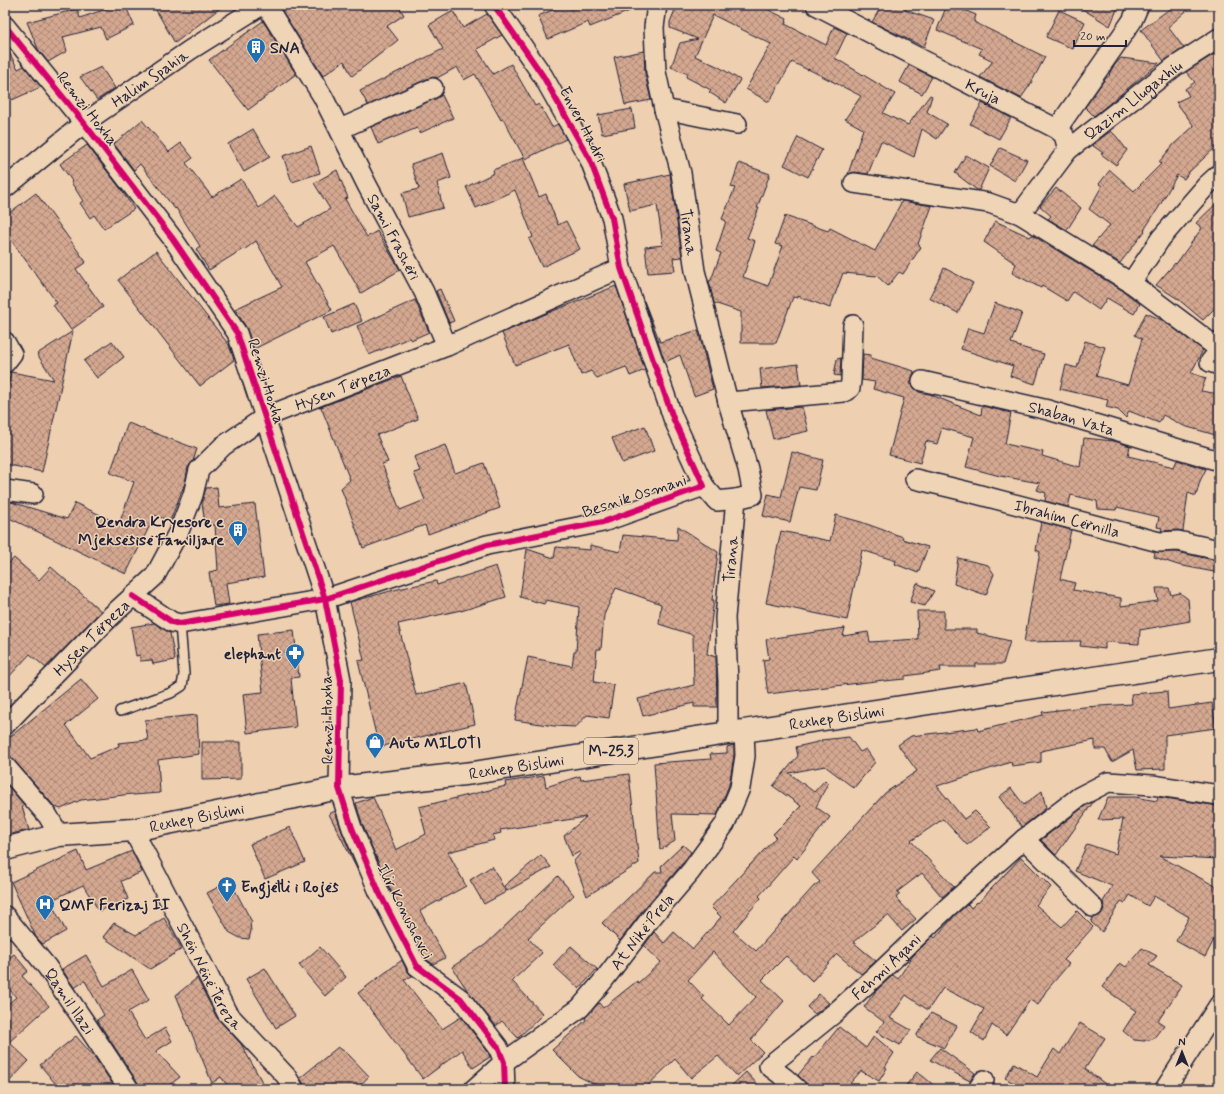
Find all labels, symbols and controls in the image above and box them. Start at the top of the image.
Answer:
scale bar [1074,22,1126,48]
text: 20 m [1080,29,1106,45]
building icon: SNA [245,36,267,64]
place label: SNA [270,38,300,59]
street label: Halim Spahia [108,45,193,113]
street label: Qazim Llugaxhiu [1080,56,1187,146]
street label: Remzi Hoxha [51,67,122,150]
street label: Kruja [961,75,1004,110]
street label: Enver Hadri [554,83,612,167]
street label: Sami Frashëri [362,190,425,284]
street label: Tirana [674,208,702,257]
street label: Remzi Hoxha [242,336,289,427]
street label: Hysen Tërpeza [292,360,394,416]
street label: Shaban Vata [1026,397,1117,441]
street label: Besnik Osmani [580,470,689,523]
street label: Ibrahim Cërnilla [1012,495,1122,543]
place label: Qendra Kryesore e Mjeksësisë Familjare [78,512,224,551]
building icon: Qendra Kryesore e Mjeksësisë Familjare [227,519,249,547]
street label: Tirana [719,535,744,583]
street label: Hysen Tërpeza [49,595,135,681]
pharmacy icon: elephant [284,642,306,670]
place label: elephant [224,644,281,665]
street label: Remzi Hoxha [316,675,339,765]
street label: Rexhep Bislimi [788,701,886,736]
shop icon: Auto MILOTI [364,731,386,759]
place label: Auto MILOTI [389,733,481,754]
road number: M-25.3 [584,738,638,764]
street label: Rexhep Bislimi [468,750,566,785]
street label: Rexhep Bislimi [148,798,247,838]
street label: Ilir Konushevci [372,860,438,963]
church icon: Engjëlli i Rojës [216,875,238,903]
place label: Engjëlli i Rojës [241,877,339,900]
street label: At Nikë Prela [606,889,680,975]
hospital icon: QMF Ferizaj II [34,893,56,921]
place label: QMF Ferizaj II [59,895,171,916]
street label: Shën Nënë Tereza [171,919,247,1035]
street label: Fehmi Agani [847,929,926,1005]
street label: Qamil Ilazi [39,964,99,1039]
north arrow [1162,1032,1202,1072]
text: N [1178,1036,1186,1050]

